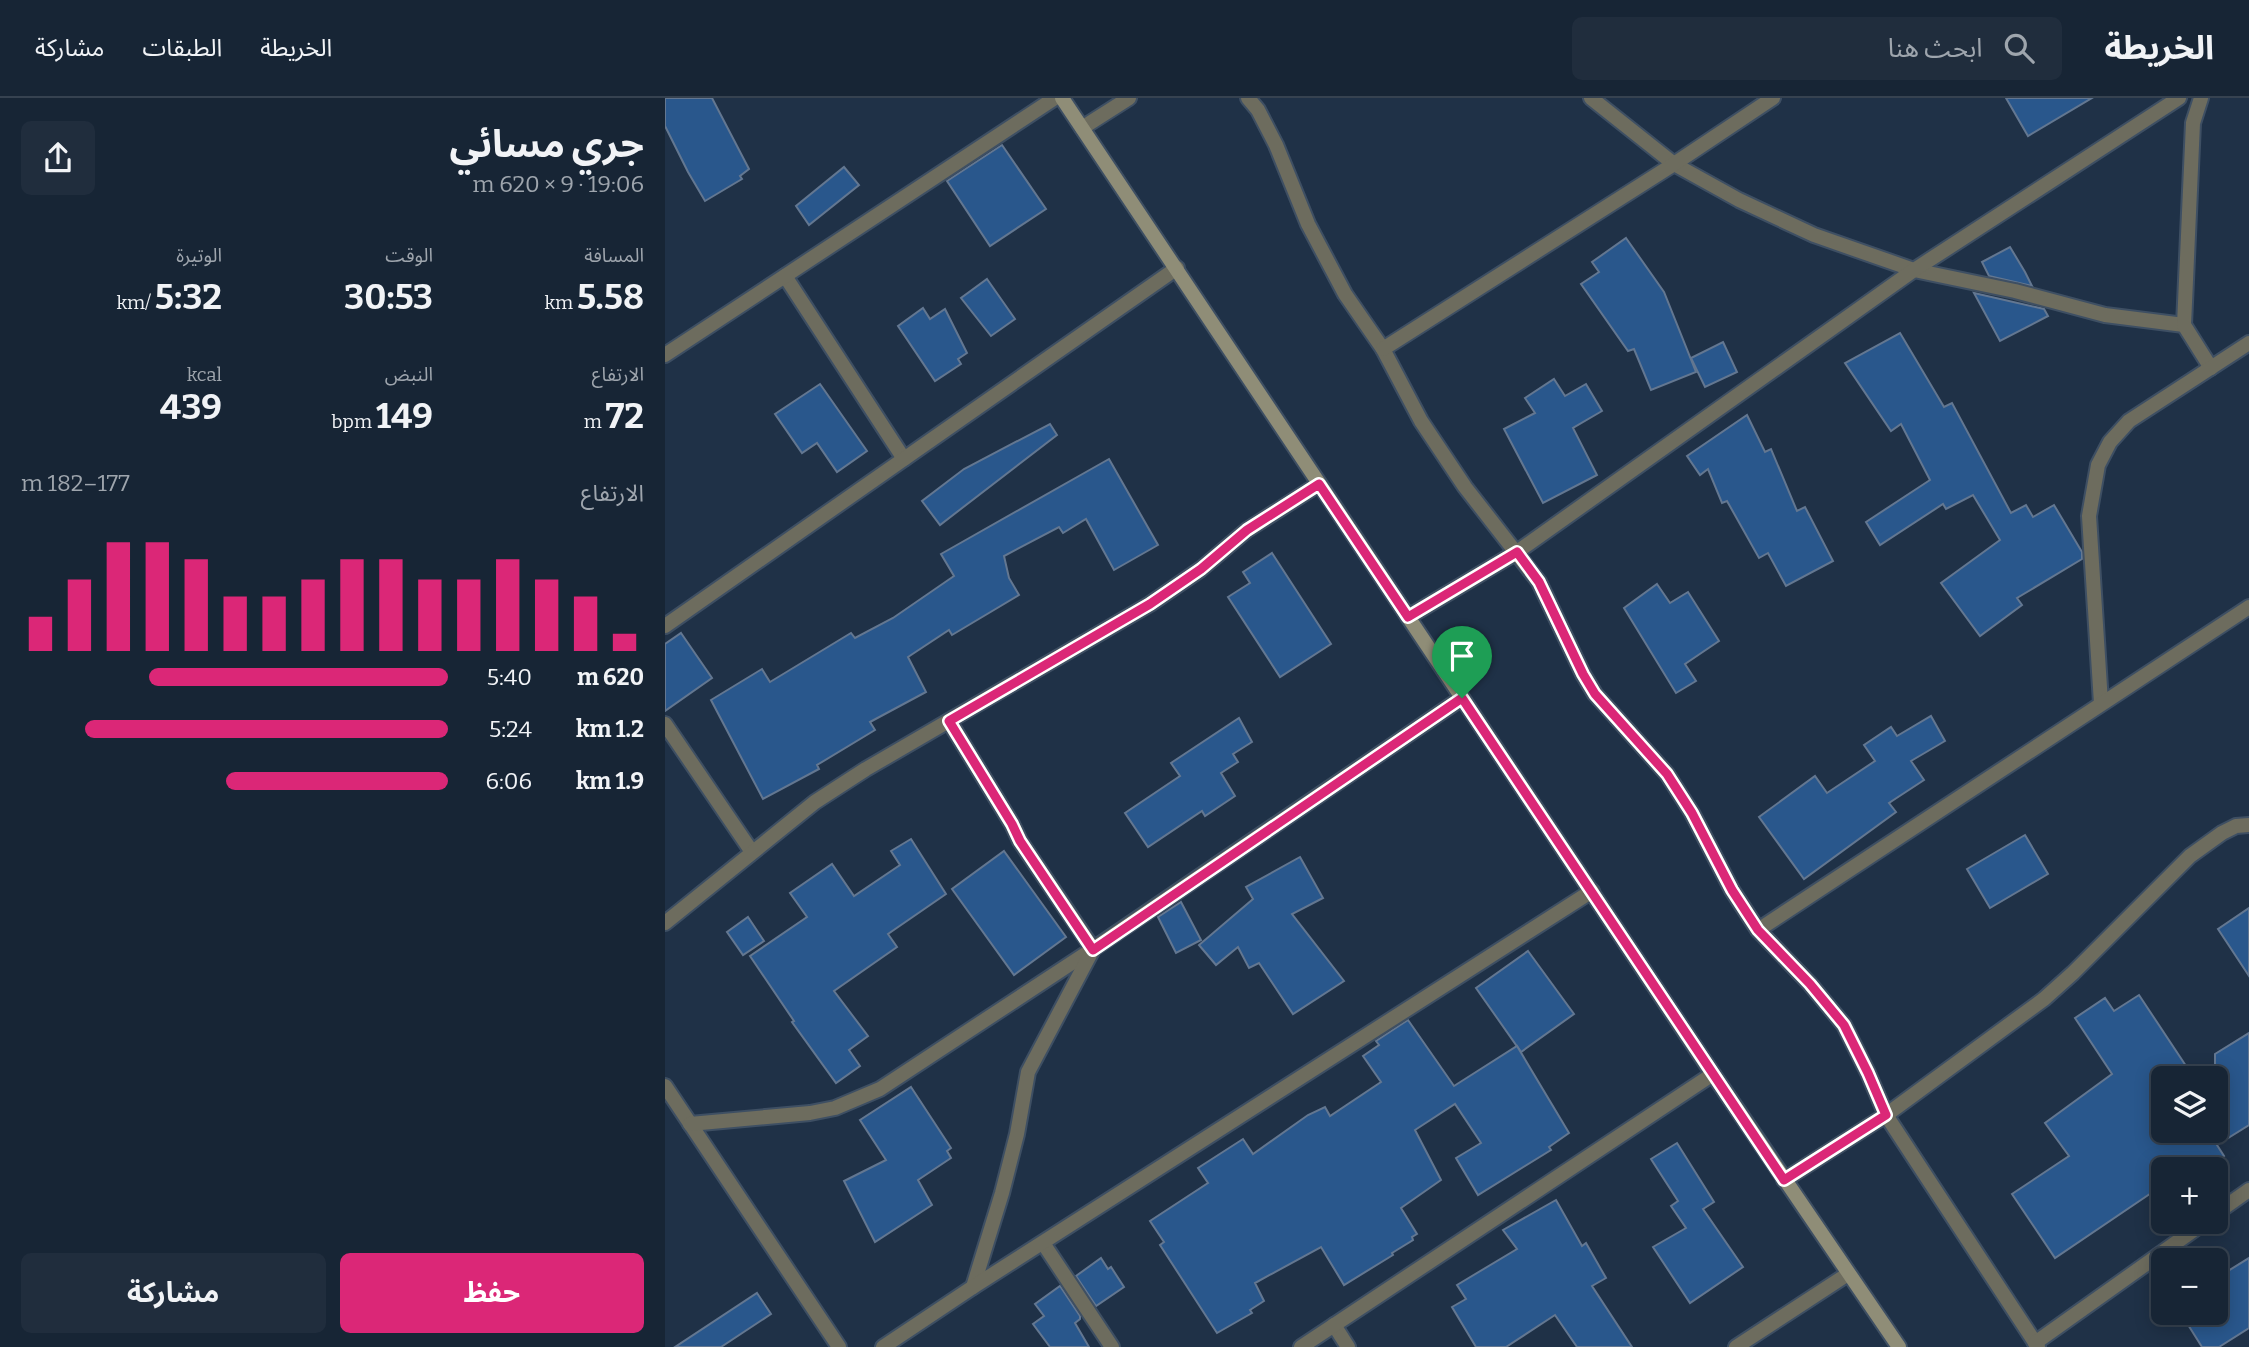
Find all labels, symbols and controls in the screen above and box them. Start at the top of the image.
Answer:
search box [1572,17,2062,80]
text: الخريطة [2104,28,2214,68]
icon: search [2000,29,2038,67]
text: ابحث هنا [1888,33,1982,64]
text: مشاركة [35,34,104,62]
text: الطبقات [142,34,222,62]
text: الخريطة [260,34,332,62]
button: share [21,121,95,195]
text: جري مسائي [450,121,644,167]
text: 19:06 · 9 × 620 m [473,170,644,198]
text: الوتيرة [176,244,222,267]
text: الوقت [385,244,433,267]
text: المسافة [584,244,644,267]
text: 5:32 [155,276,222,318]
text: 30:53 [344,276,433,318]
text: 5.58 [577,276,644,318]
text: /km [116,291,155,314]
text: km [545,291,577,314]
text: kcal [187,363,222,386]
text: النبض [385,363,433,386]
text: الارتفاع [592,363,644,386]
text: 439 [160,386,222,428]
text: 149 [376,395,433,437]
text: 72 [606,395,644,437]
text: bpm [332,410,376,433]
text: m [584,410,606,433]
text: 177–182 m [21,469,130,497]
text: الارتفاع [581,479,644,507]
pin [1432,626,1492,698]
icon: arrive [1443,637,1481,675]
text: 5:40 [487,663,532,691]
text: 620 m [577,663,644,691]
text: 5:24 [489,715,532,743]
text: 1.2 km [576,715,644,743]
text: 6:06 [485,767,532,795]
text: 1.9 km [576,767,644,795]
map controls [2151,1066,2228,1325]
button: layers [2151,1066,2228,1143]
button: + [2151,1157,2228,1234]
button: − [2151,1248,2228,1325]
button: مشاركة [21,1253,326,1333]
button: حفظ [340,1253,644,1333]

